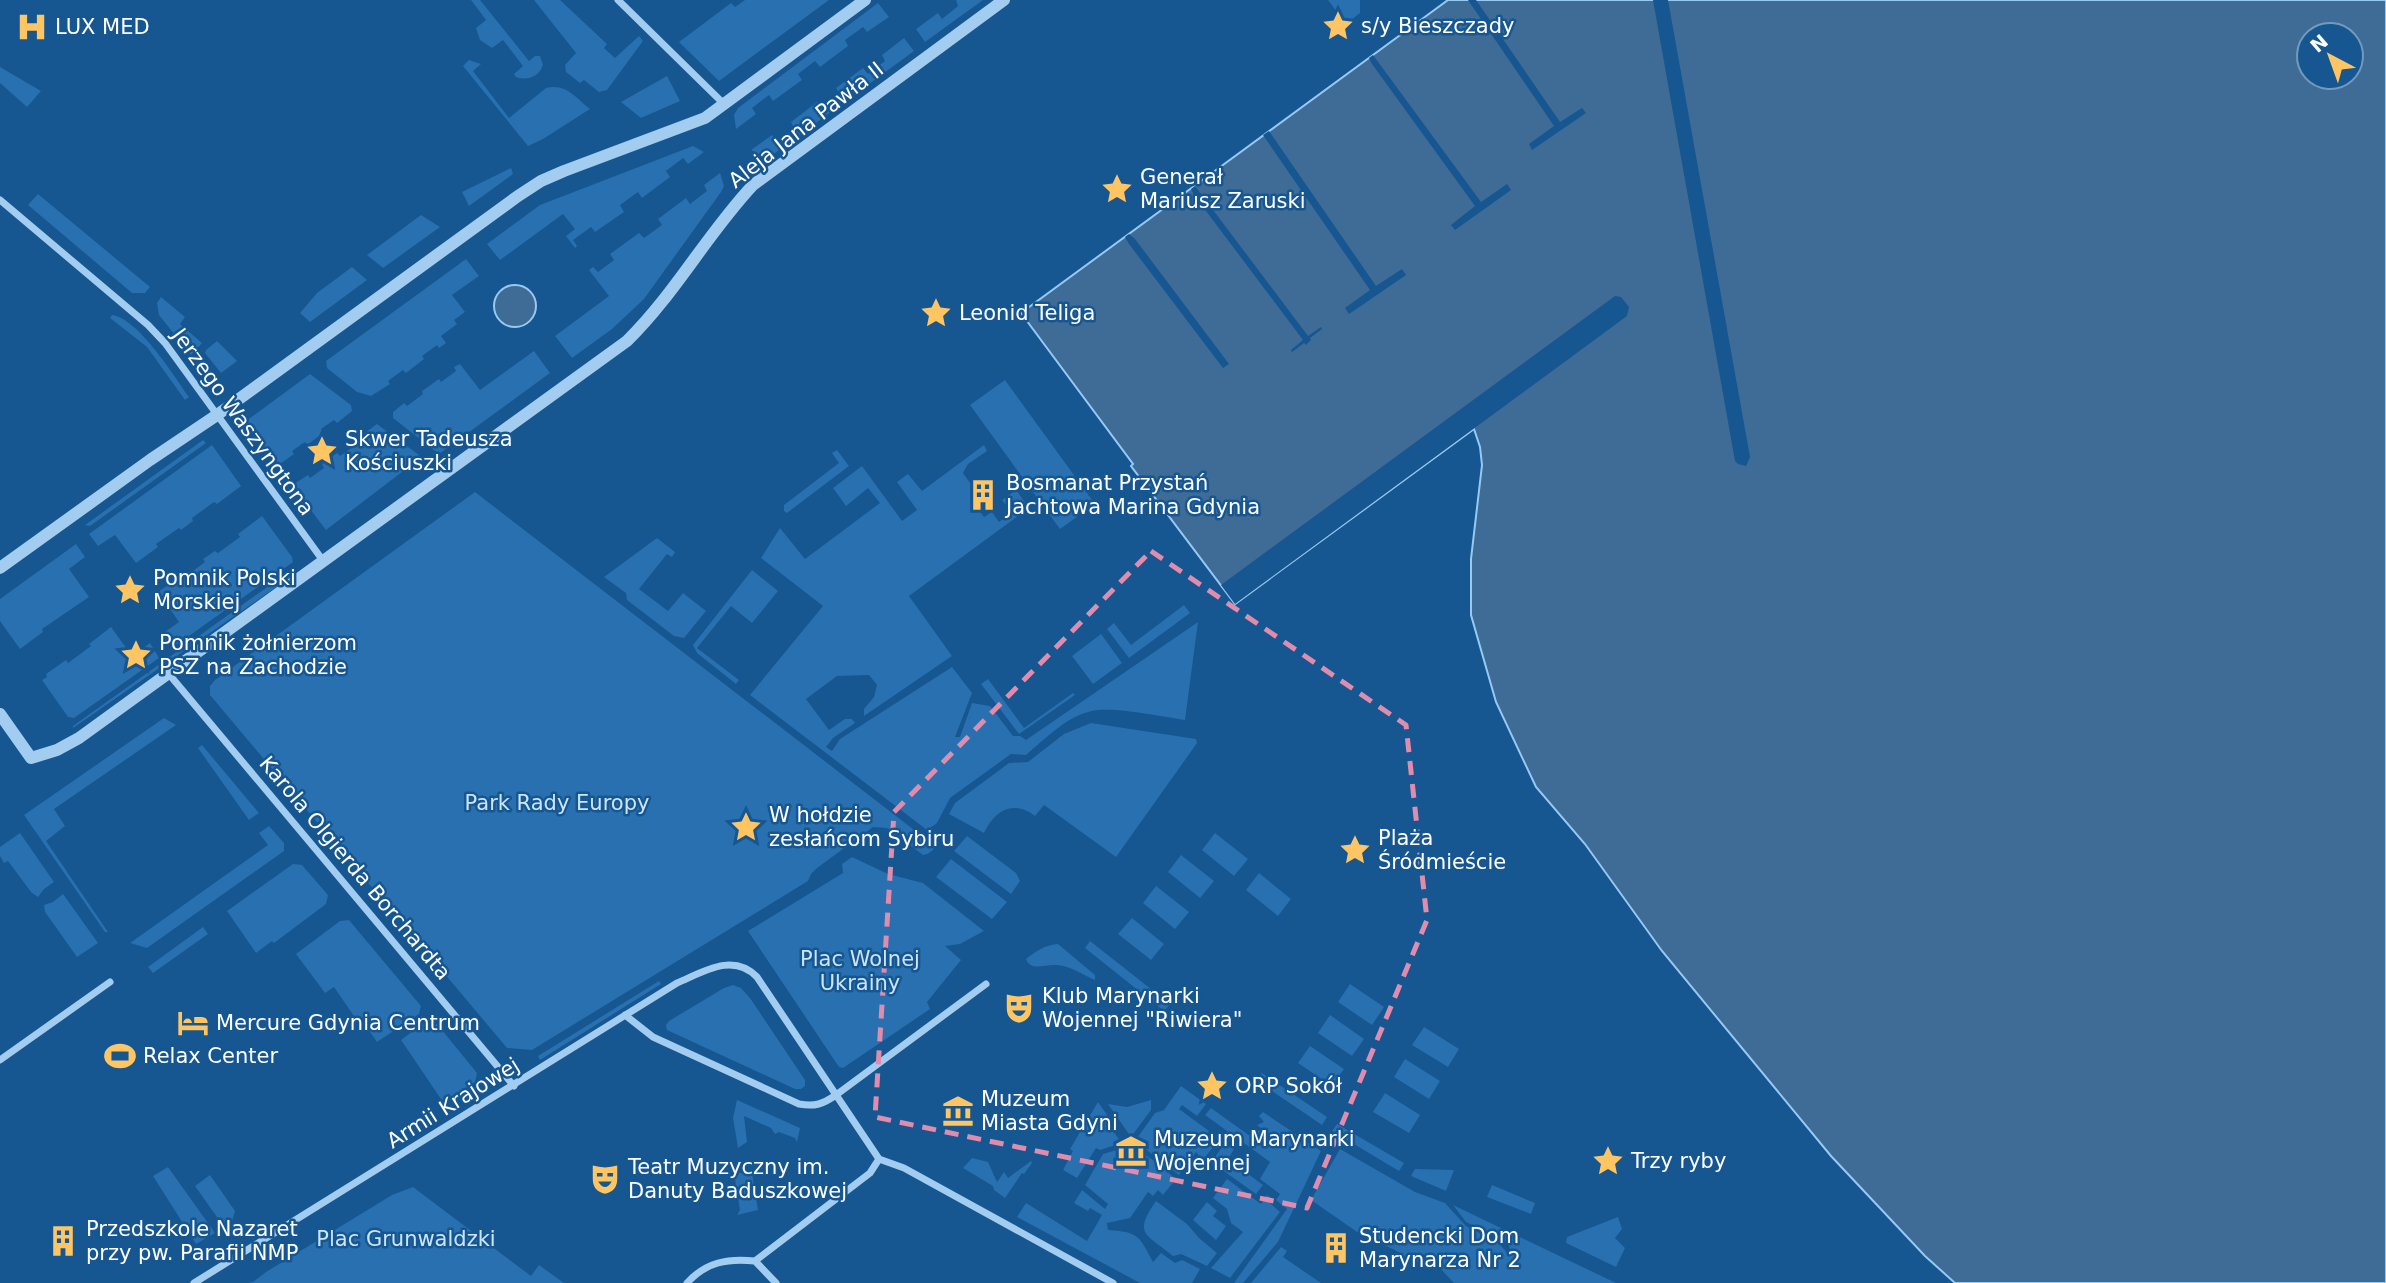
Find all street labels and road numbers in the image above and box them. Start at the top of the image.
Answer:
street label: Aleja Jana Pawła II [724,57,888,193]
street label: Jerzego Waszyngtona [166,322,319,520]
street label: Karola Olgierda Borchardta [254,751,456,985]
street label: Armii Krajowej [382,1053,524,1153]

